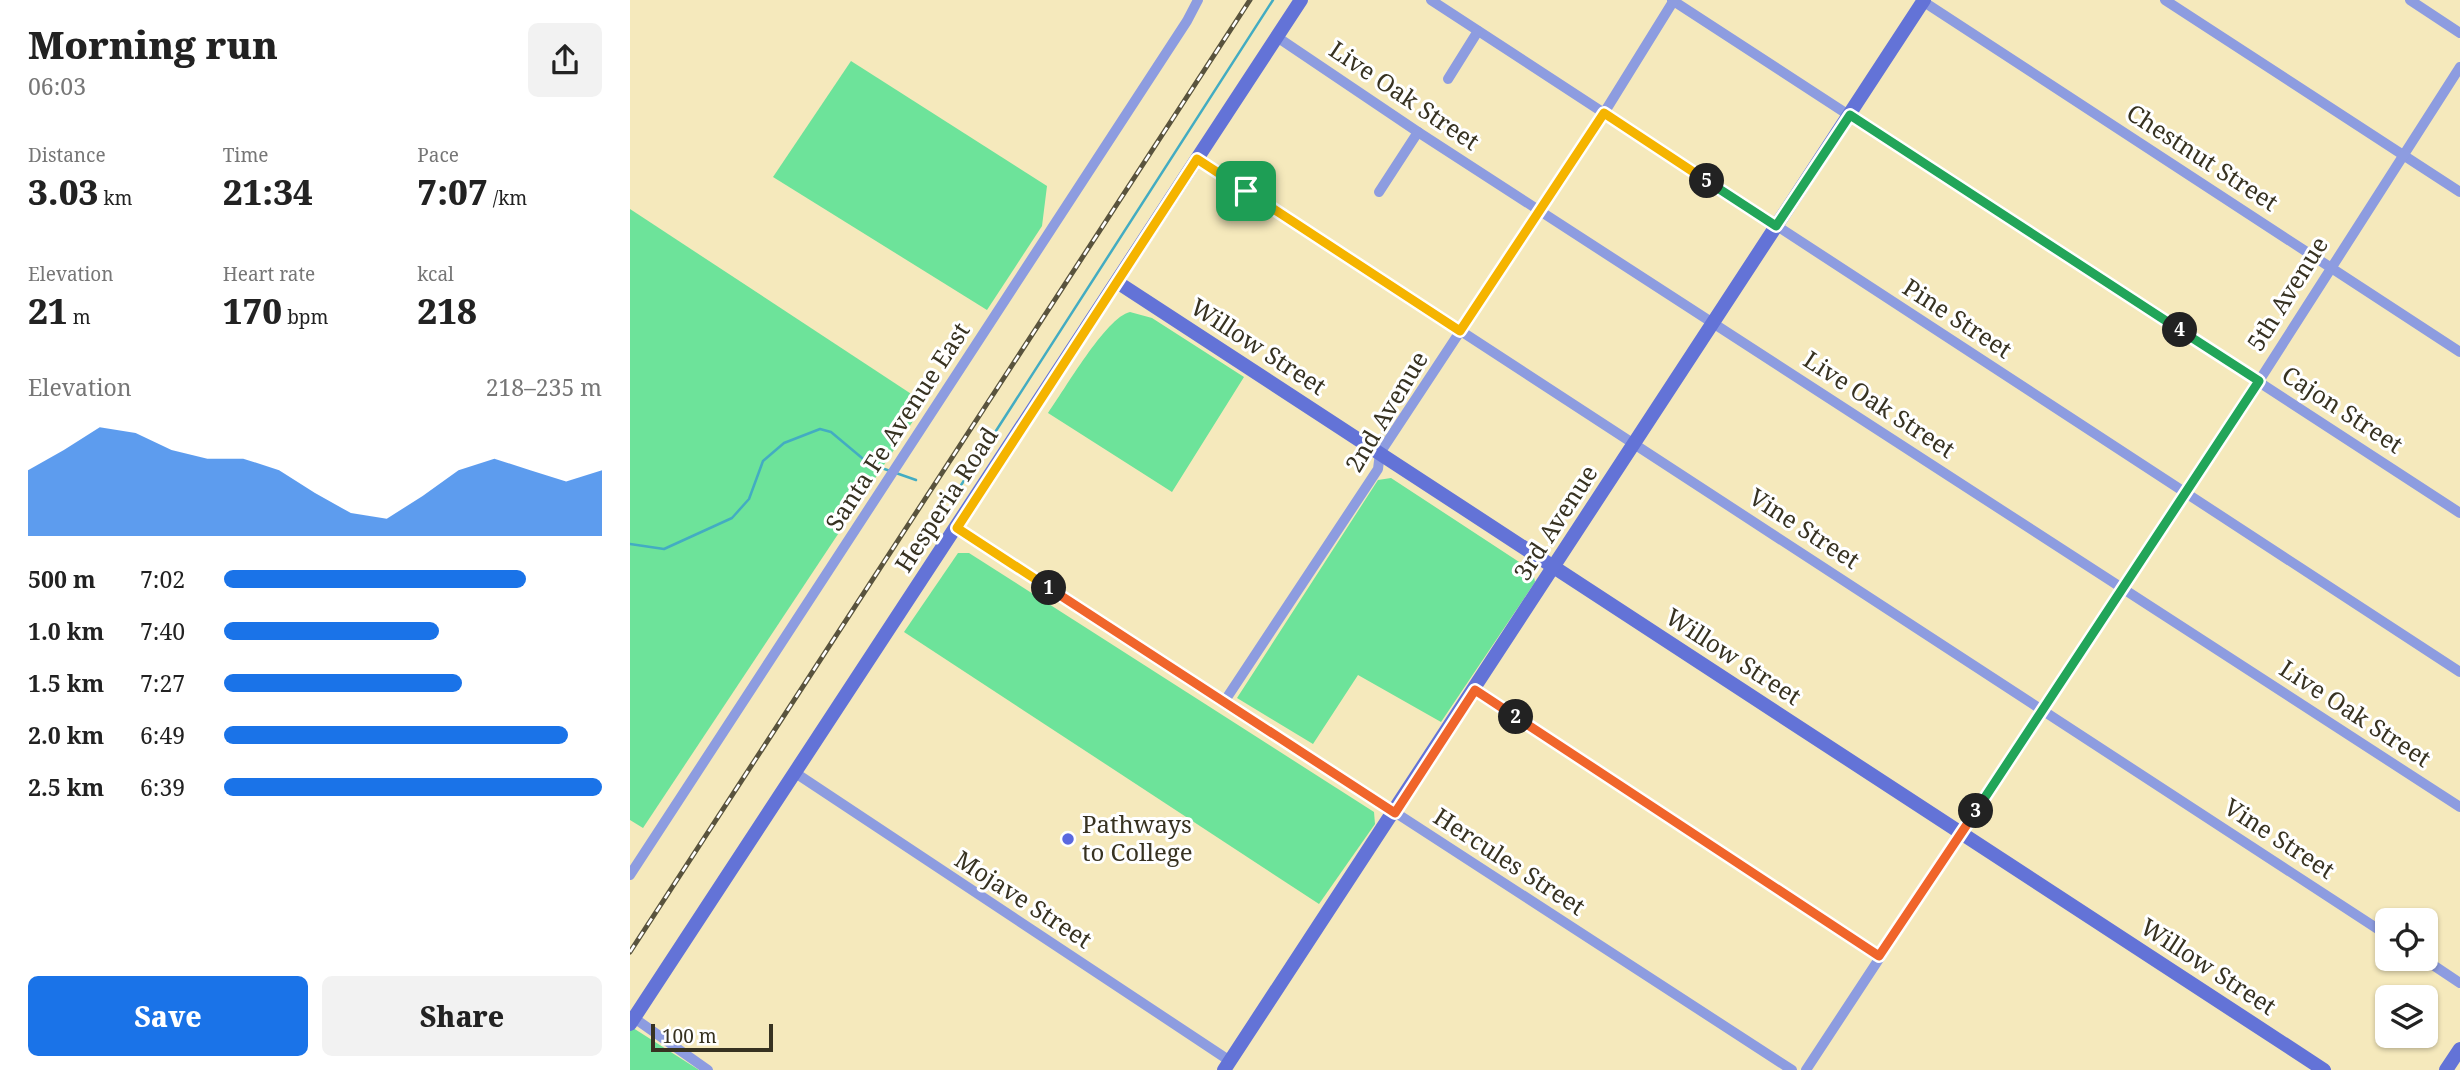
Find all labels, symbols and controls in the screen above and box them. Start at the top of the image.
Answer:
text: Morning run [28,18,278,70]
button: share [528,23,602,97]
street label: Live Oak Street [1323,32,1486,157]
text: 06:03 [28,70,86,102]
street label: Chestnut Street [2121,95,2285,218]
text: Distance [28,142,106,168]
text: Time [223,142,269,168]
text: Pace [417,142,459,168]
pin [1216,161,1276,221]
pin: 5 [1690,164,1724,198]
text: 5 [1701,167,1712,193]
text: 3.03 [28,168,98,215]
text: 21:34 [223,168,313,215]
text: 7:07 [417,168,488,215]
icon: arrive [1227,172,1265,210]
text: km [98,185,132,211]
text: /km [488,185,527,211]
street label: 5th Avenue [2239,230,2335,357]
text: Elevation [28,261,114,287]
text: Heart rate [223,261,315,287]
text: kcal [417,261,454,287]
street label: Pine Street [1897,270,2019,365]
text: 21 [28,287,68,334]
text: 170 [223,287,282,334]
text: 218 [417,287,477,334]
street label: Willow Street [1185,290,1333,402]
text: m [68,304,91,330]
text: bpm [282,304,328,330]
pin: 4 [2162,312,2198,348]
street label: Santa Fe Avenue East [817,316,977,537]
text: 4 [2174,316,2185,342]
street label: Live Oak Street [1798,342,1962,465]
street label: 2nd Avenue [1337,345,1435,478]
street label: Cajon Street [2276,357,2410,460]
text: Elevation [28,371,132,403]
text: 218–235 m [486,371,602,403]
street label: Hesperia Road [886,420,1005,578]
street label: 3rd Avenue [1505,458,1604,586]
street label: Vine Street [1743,480,1866,576]
text: 500 m [28,563,96,595]
text: 7:02 [140,563,185,595]
pin: 1 [1032,570,1066,606]
text: 1 [1043,574,1054,600]
street label: Willow Street [1660,600,1808,712]
text: 1.0 km [28,615,104,647]
text: 7:40 [140,615,185,647]
street label: Live Oak Street [2274,651,2438,774]
text: 1.5 km [28,667,104,699]
text: 7:27 [140,667,185,699]
pin: 2 [1498,700,1533,734]
text: 2 [1510,703,1521,729]
text: 2.0 km [28,719,104,751]
text: 6:49 [140,719,185,751]
text: 2.5 km [28,771,104,803]
text: 6:39 [140,771,185,803]
street label: Vine Street [2218,790,2341,886]
pin: 3 [1958,794,1994,828]
text: 3 [1970,797,1981,823]
street label: Hercules Street [1428,799,1592,922]
place label: Pathways to College [1082,807,1193,868]
marker: Pathways to College [1060,831,1076,847]
street label: Mojave Street [949,842,1099,955]
map controls [2375,908,2438,1048]
button: locate [2375,908,2438,971]
street label: Willow Street [2135,910,2283,1022]
button: Save [28,976,308,1056]
button: Share [322,976,602,1056]
button: layers [2375,985,2438,1048]
scale bar [651,1021,774,1053]
text: 100 m [662,1023,717,1049]

